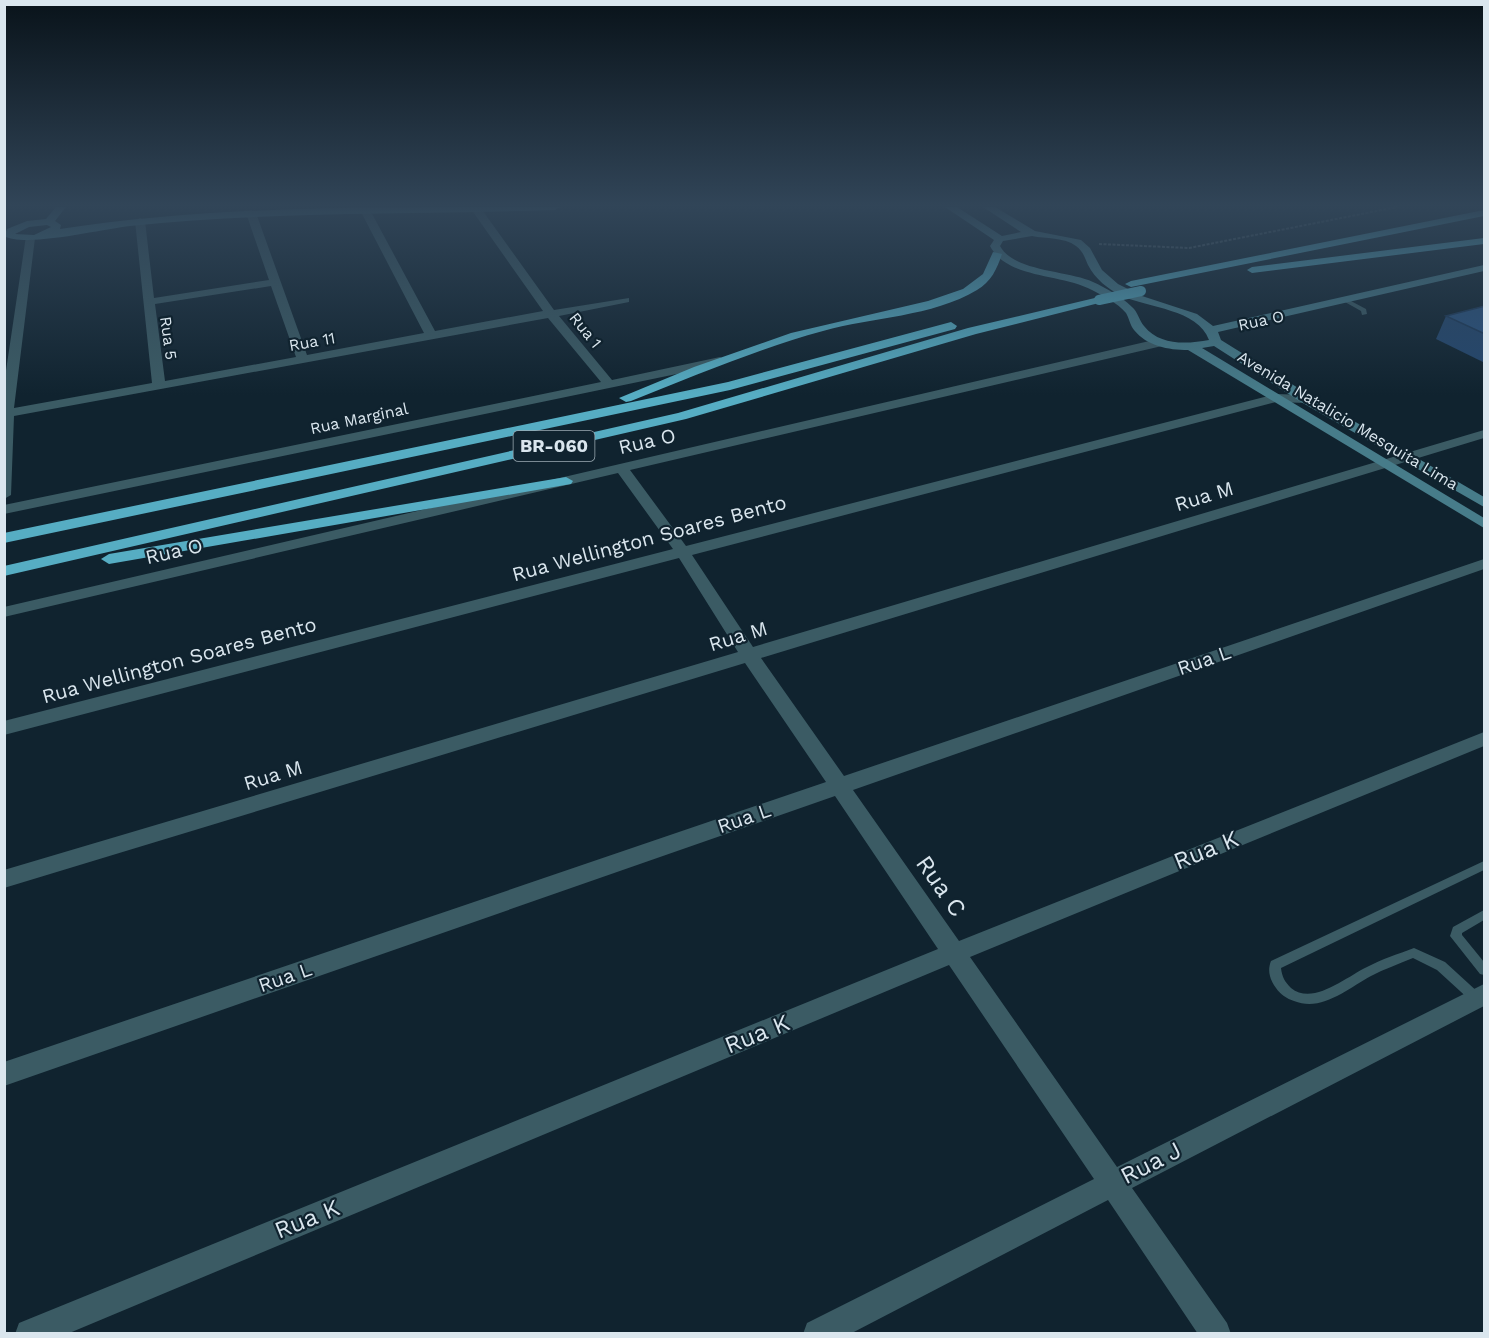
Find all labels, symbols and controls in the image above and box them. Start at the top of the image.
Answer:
street label: Rua O [1236,306,1286,335]
street label: Rua 1 [566,309,606,352]
street label: Rua 5 [156,315,181,361]
street label: Rua 11 [287,328,337,355]
street label: Avenida Natalicio Mesquita Lima [1234,347,1461,494]
street label: Rua Marginal [308,399,410,438]
street label: Rua O [616,423,678,459]
road number: BR-060 [514,431,594,461]
street label: Rua M [1172,476,1236,516]
street label: Rua Wellington Soares Bento [509,490,789,586]
street label: Rua O [143,533,205,569]
street label: Rua Wellington Soares Bento [39,612,319,708]
street label: Rua M [706,616,770,656]
street label: Rua L [1174,640,1234,680]
street label: Rua M [241,755,305,795]
street label: Rua L [714,798,774,838]
street label: Rua K [1169,824,1243,876]
street label: Rua C [910,850,972,922]
street label: Rua L [255,957,315,997]
street label: Rua K [720,1008,794,1060]
street label: Rua J [1116,1136,1186,1190]
street label: Rua K [270,1193,344,1245]

